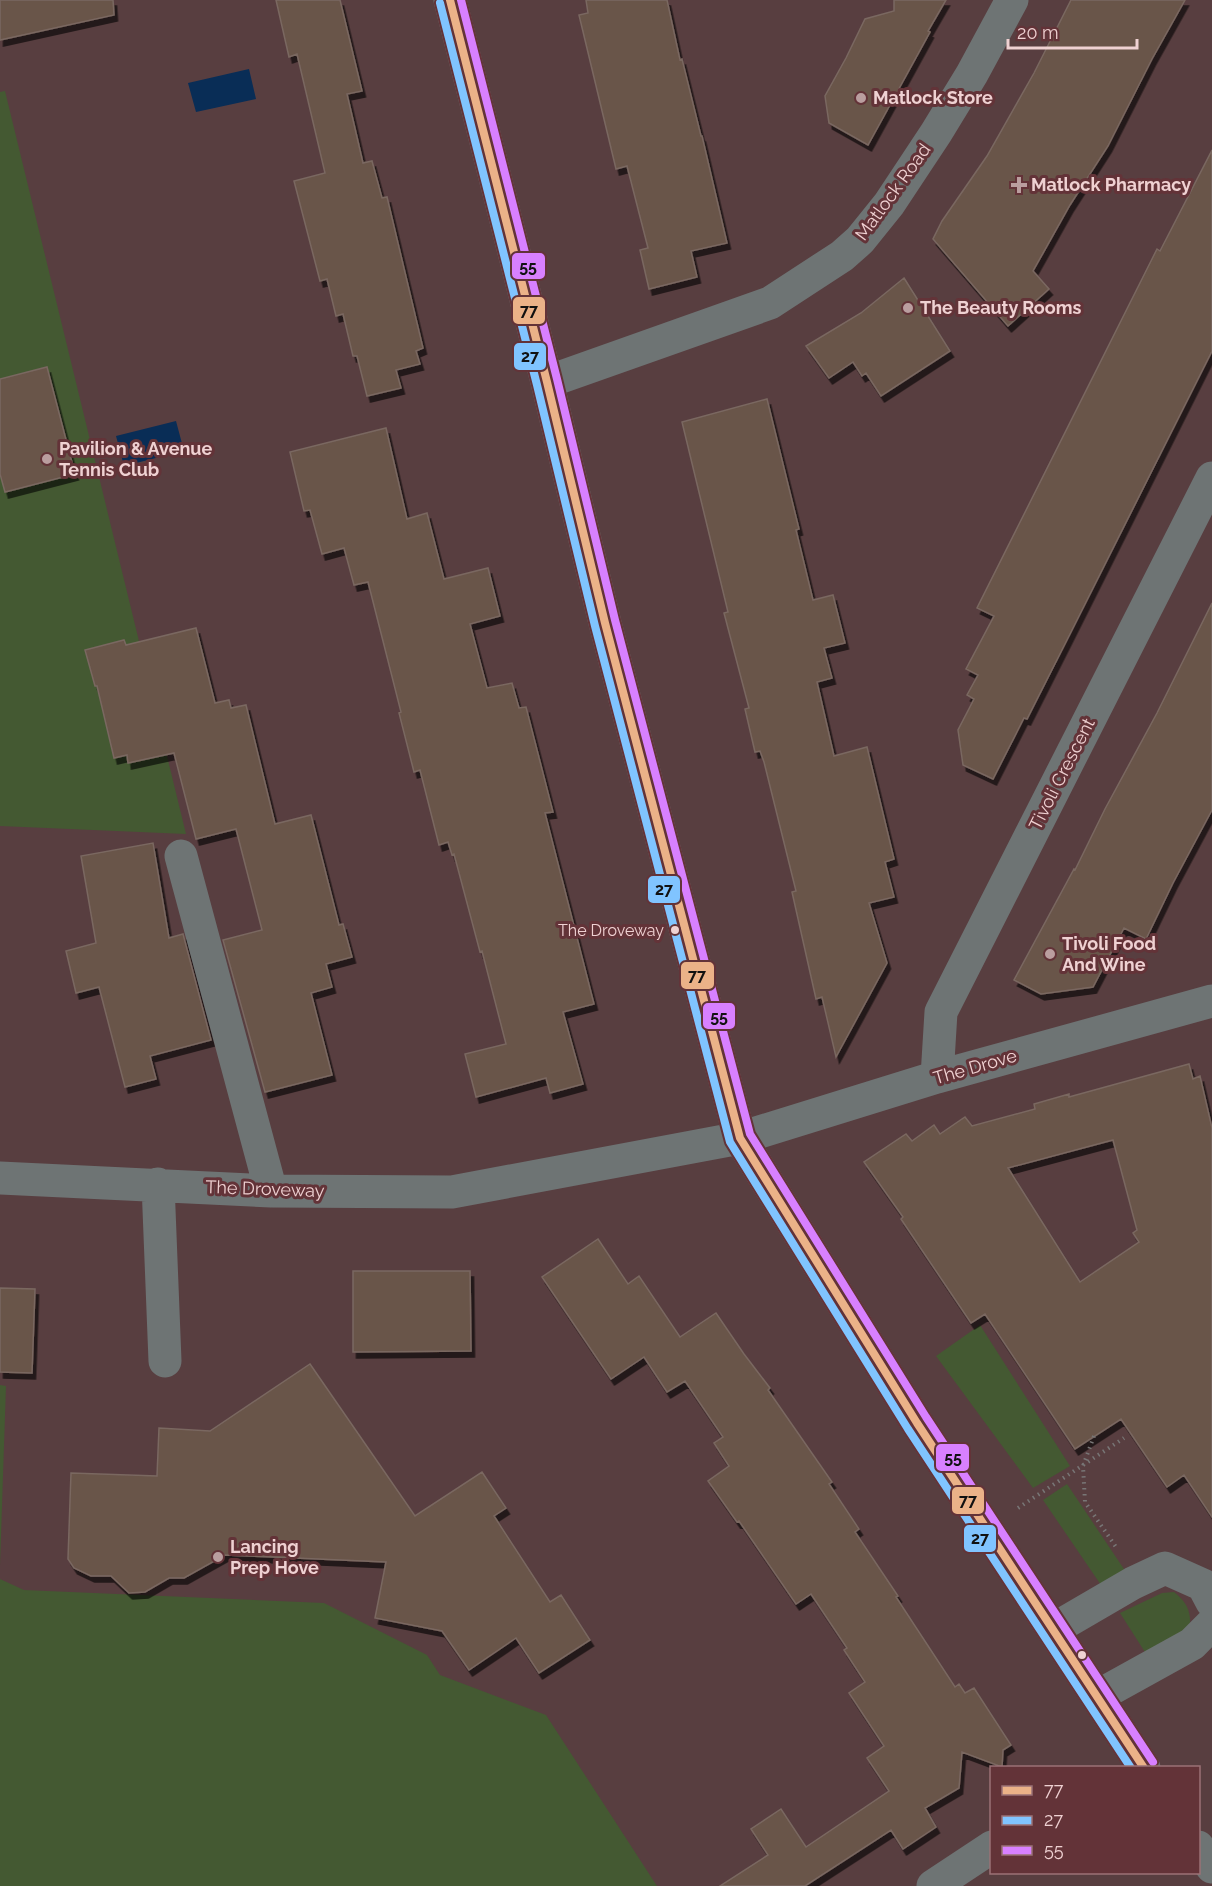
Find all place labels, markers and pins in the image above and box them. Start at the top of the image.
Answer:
place label: Matlock Store [873,87,993,108]
marker: Matlock Store [854,91,868,105]
place label: Matlock Pharmacy [1031,174,1191,195]
marker: Matlock Pharmacy [1012,178,1026,192]
place label: The Beauty Rooms [920,297,1081,318]
marker: The Beauty Rooms [901,301,915,315]
place label: Pavilion & Avenue Tennis Club [59,438,212,480]
marker: Pavilion & Avenue Tennis Club [40,452,54,466]
place label: The Droveway [558,921,664,940]
marker: The Droveway [669,924,681,936]
place label: Tivoli Food And Wine [1062,933,1156,975]
marker: Tivoli Food And Wine [1043,947,1057,961]
place label: Lancing Prep Hove [230,1536,319,1578]
marker: Lancing Prep Hove [211,1550,225,1564]
unlabelled marker [1076,1649,1088,1661]

